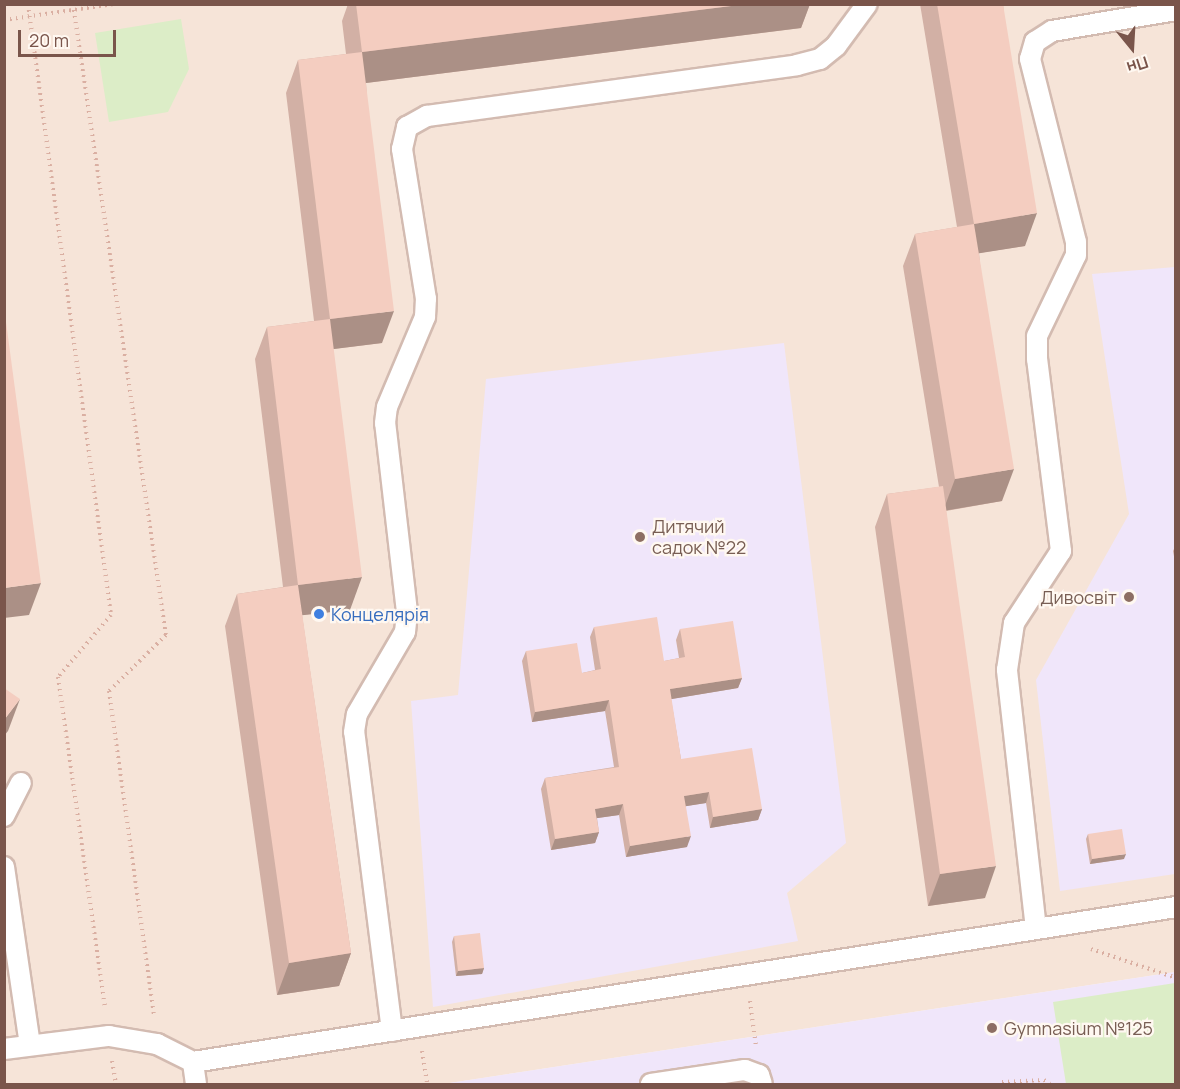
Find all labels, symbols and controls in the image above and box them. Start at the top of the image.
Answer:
scale bar [21,18,118,56]
north arrow [1102,18,1162,78]
text: 20 m [29,28,69,52]
text: Пн [1124,51,1151,79]
place label: Дитячий садок №22 [652,516,746,558]
marker: Дитячий садок №22 [633,530,647,544]
place label: Дивосвіт [1040,586,1117,608]
marker: Дивосвіт [1122,590,1136,604]
place label: Концелярія [331,603,429,625]
marker: Концелярія [312,607,326,621]
place label: Gymnasium №125 [1004,1017,1153,1039]
marker: Gymnasium №125 [985,1021,999,1035]

